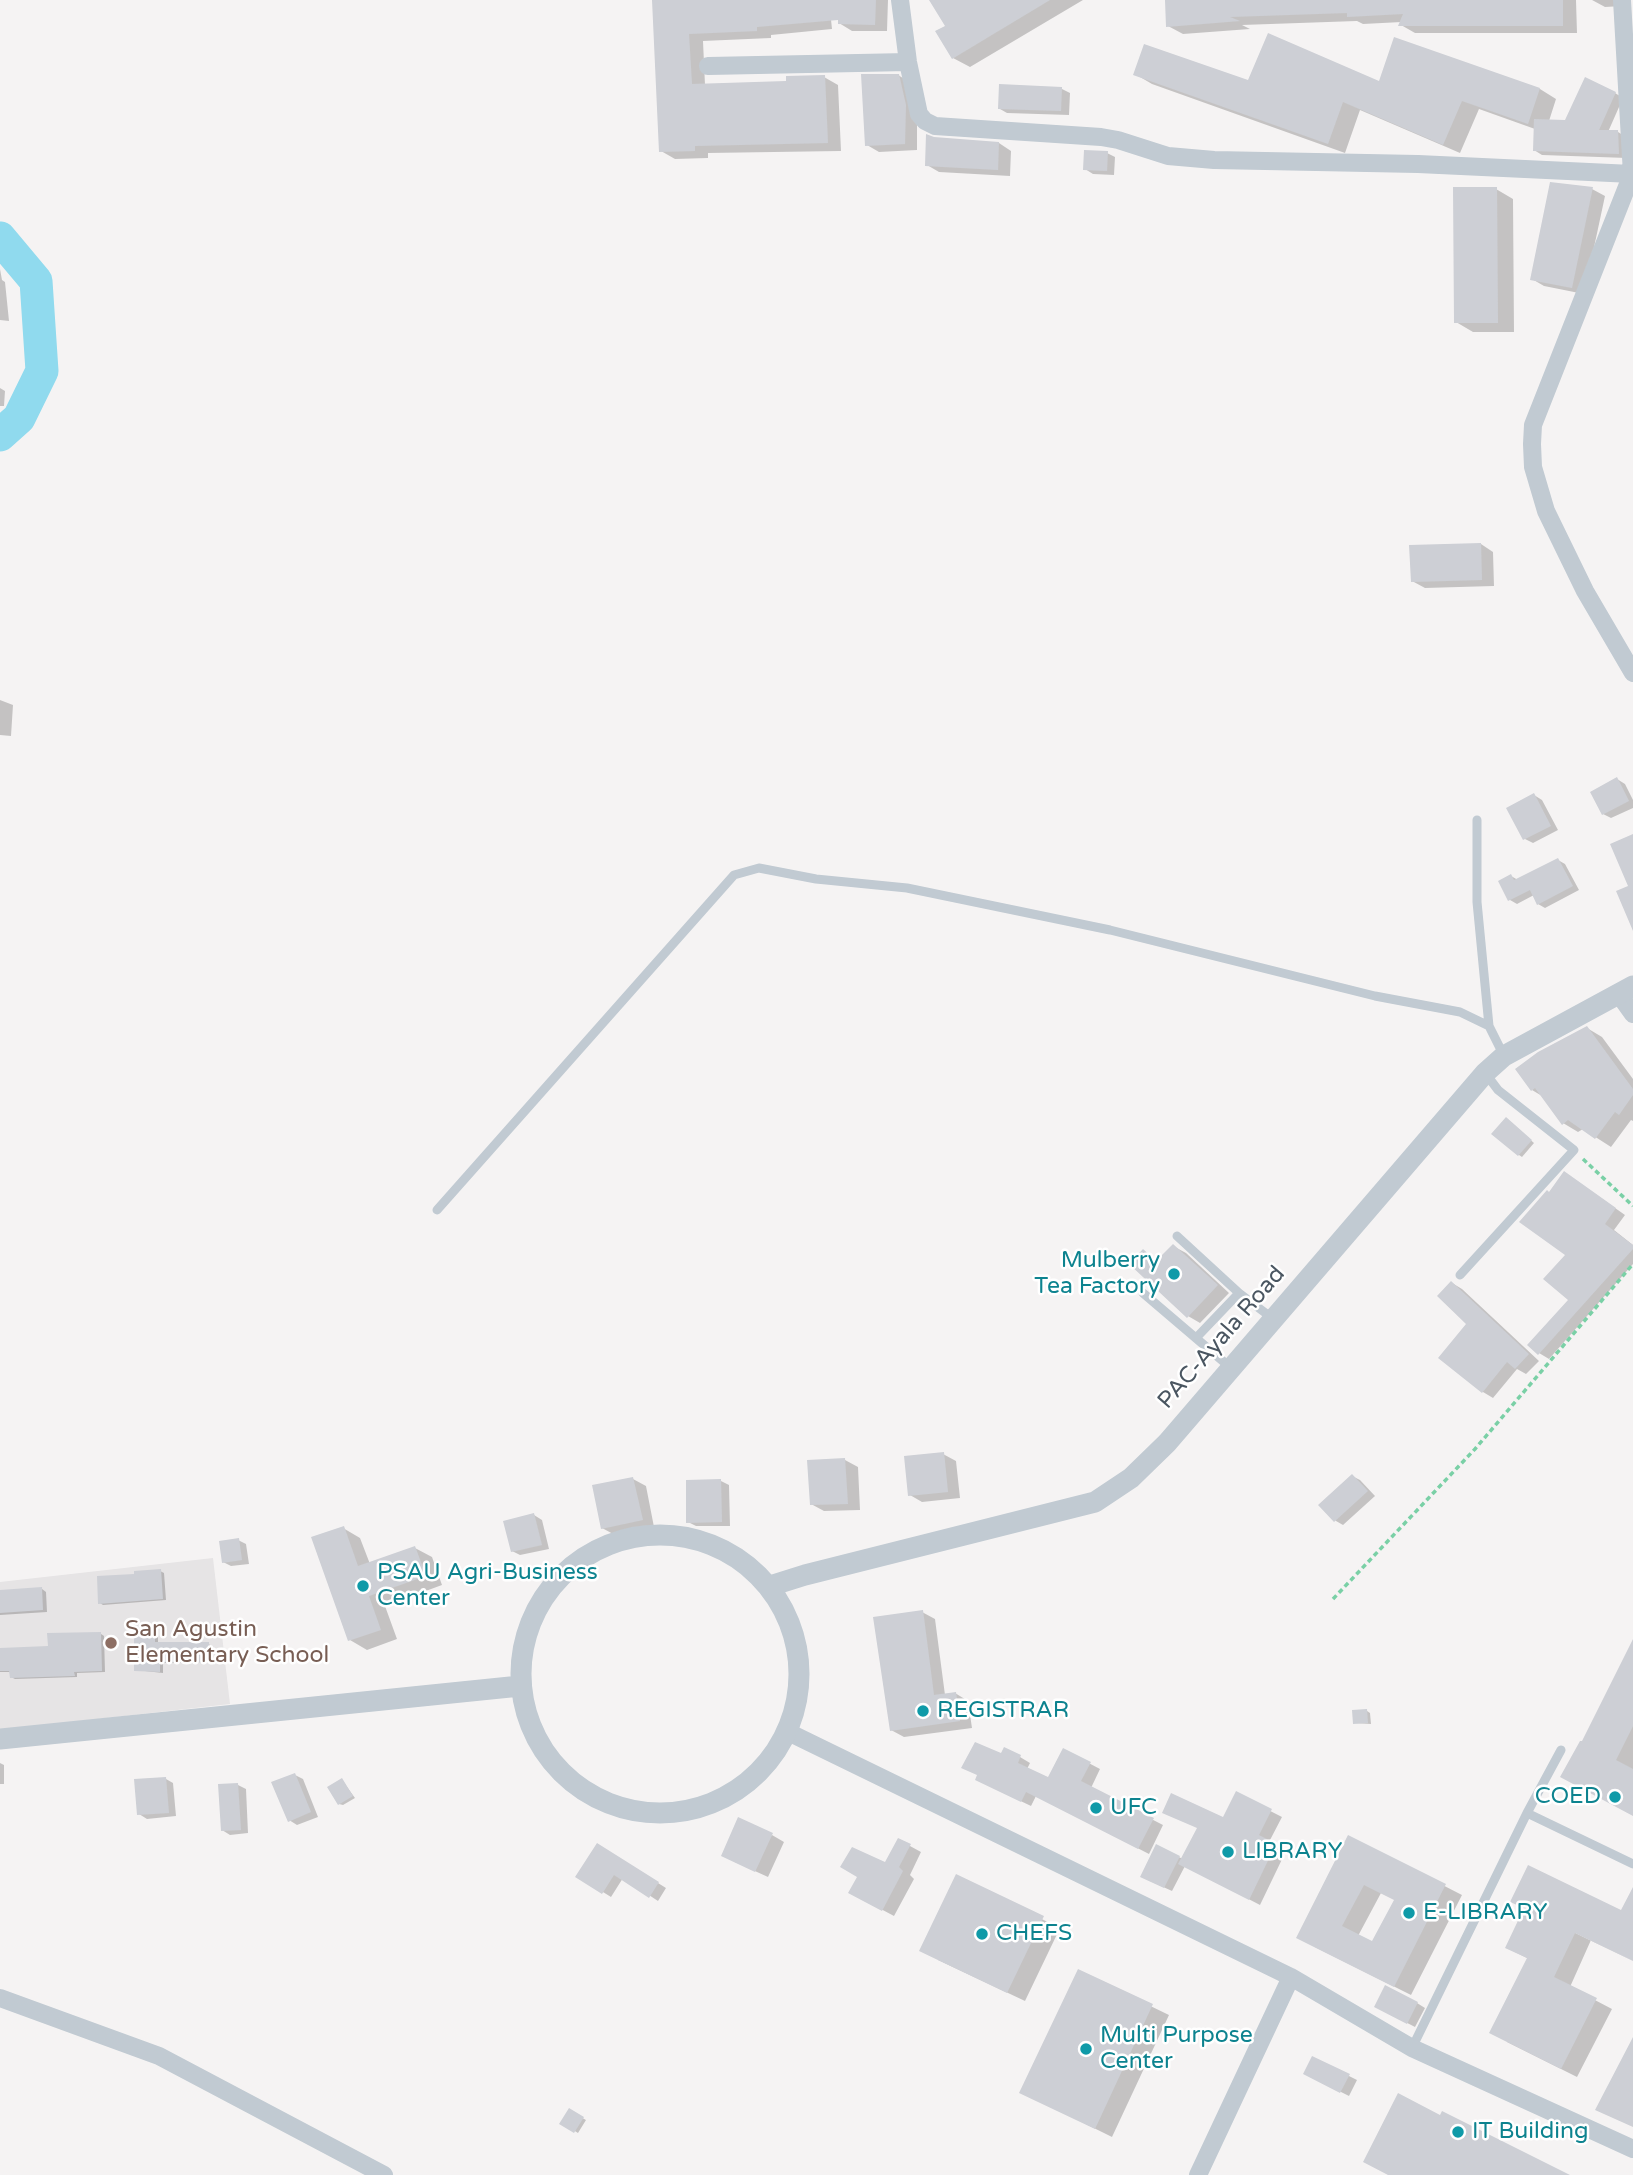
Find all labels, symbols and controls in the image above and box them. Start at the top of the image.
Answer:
place label: Mulberry Tea Factory [1034,1247,1160,1301]
street label: PAC-Ayala Road [1153,1261,1291,1415]
marker: Mulberry Tea Factory [1166,1266,1182,1282]
place label: PSAU Agri-Business Center [377,1559,598,1613]
marker: PSAU Agri-Business Center [355,1578,371,1594]
place label: San Agustin Elementary School [125,1616,329,1670]
marker: San Agustin Elementary School [103,1635,119,1651]
place label: REGISTRAR [937,1697,1069,1725]
marker: REGISTRAR [915,1703,931,1719]
place label: COED [1535,1783,1601,1811]
marker: COED [1607,1789,1623,1805]
place label: UFC [1110,1794,1157,1822]
marker: UFC [1088,1800,1104,1816]
place label: LIBRARY [1242,1838,1342,1866]
marker: LIBRARY [1220,1844,1236,1860]
place label: E-LIBRARY [1423,1899,1547,1927]
marker: E-LIBRARY [1401,1905,1417,1921]
place label: CHEFS [996,1920,1072,1948]
marker: CHEFS [974,1926,990,1942]
place label: Multi Purpose Center [1100,2022,1253,2076]
marker: Multi Purpose Center [1078,2041,1094,2057]
place label: IT Building [1472,2118,1589,2146]
marker: IT Building [1450,2124,1466,2140]

